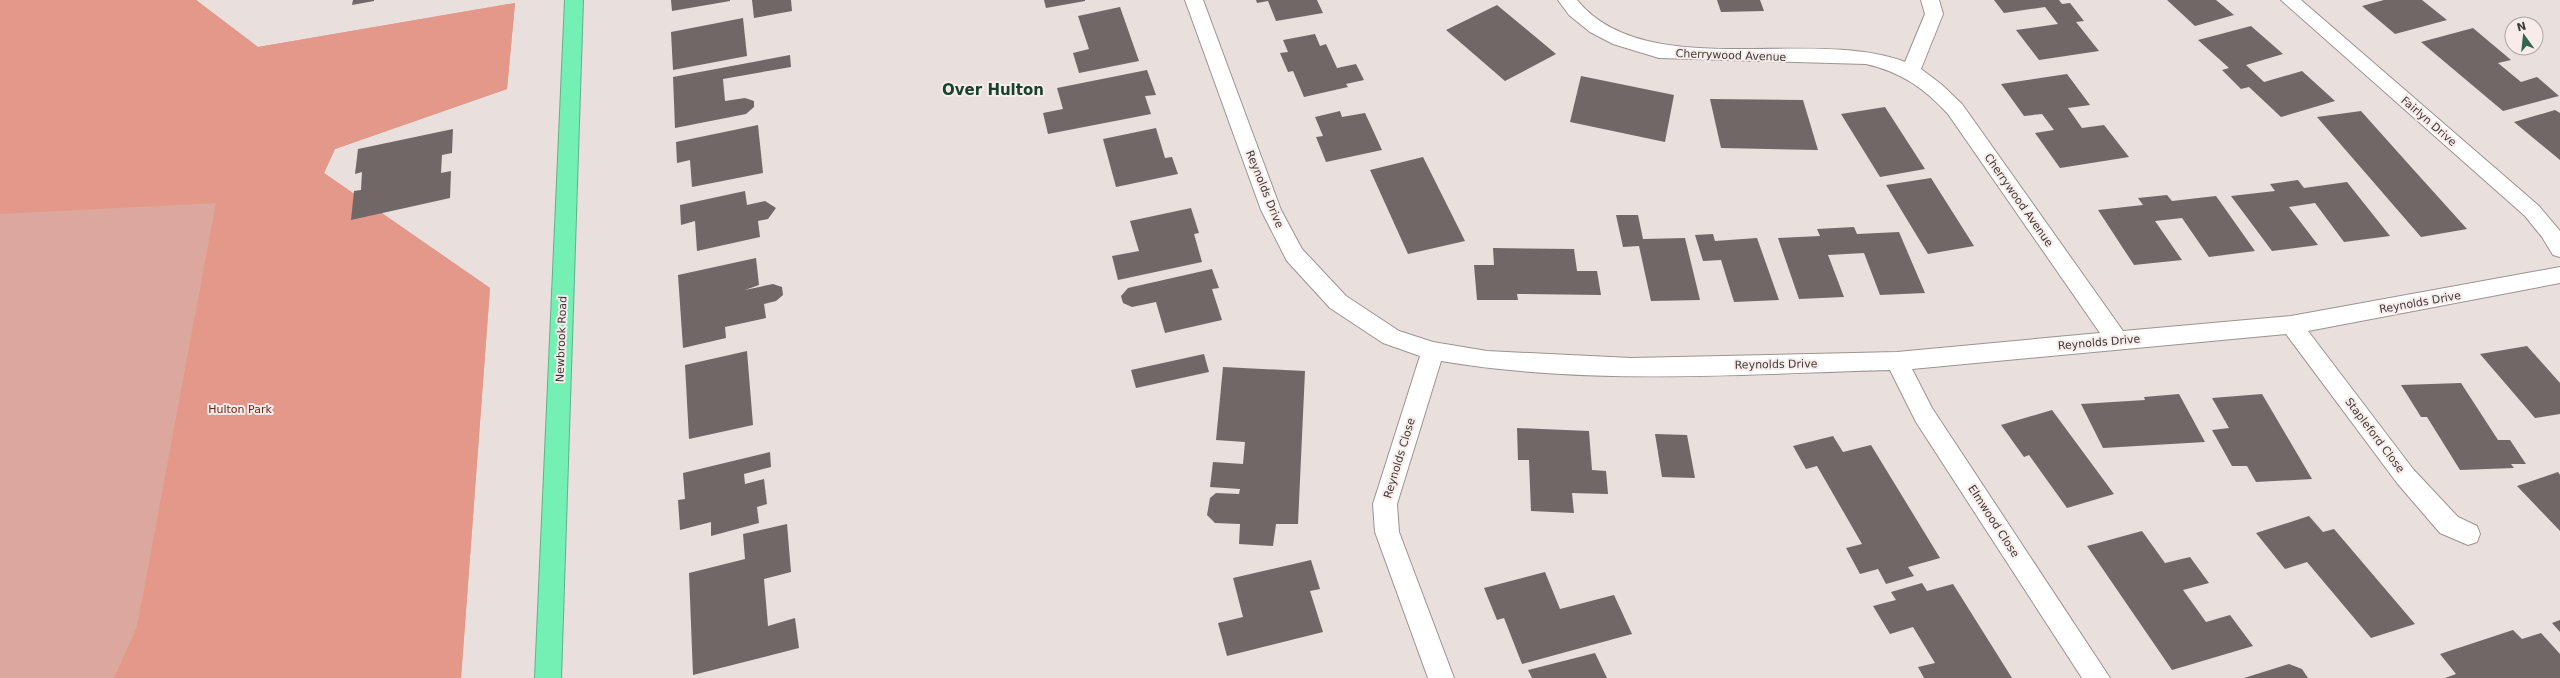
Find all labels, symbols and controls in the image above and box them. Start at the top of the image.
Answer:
north arrow [2504,16,2544,56]
text: N [2515,19,2528,34]
street label: Cherrywood Avenue [1675,47,1787,64]
district label: Over Hulton [942,81,1044,99]
street label: Fairlyn Drive [2398,94,2459,149]
street label: Reynolds Drive [1243,148,1286,230]
street label: Cherrywood Avenue [1982,151,2056,249]
street label: Reynolds Drive [2378,289,2462,316]
street label: Newbrook Road [553,296,569,382]
street label: Reynolds Drive [2057,332,2141,353]
street label: Reynolds Drive [1735,357,1818,372]
street label: Stapleford Close [2342,395,2407,475]
park label: Hulton Park [208,403,272,416]
street label: Reynolds Close [1381,416,1418,500]
street label: Elmwood Close [1965,483,2022,560]

